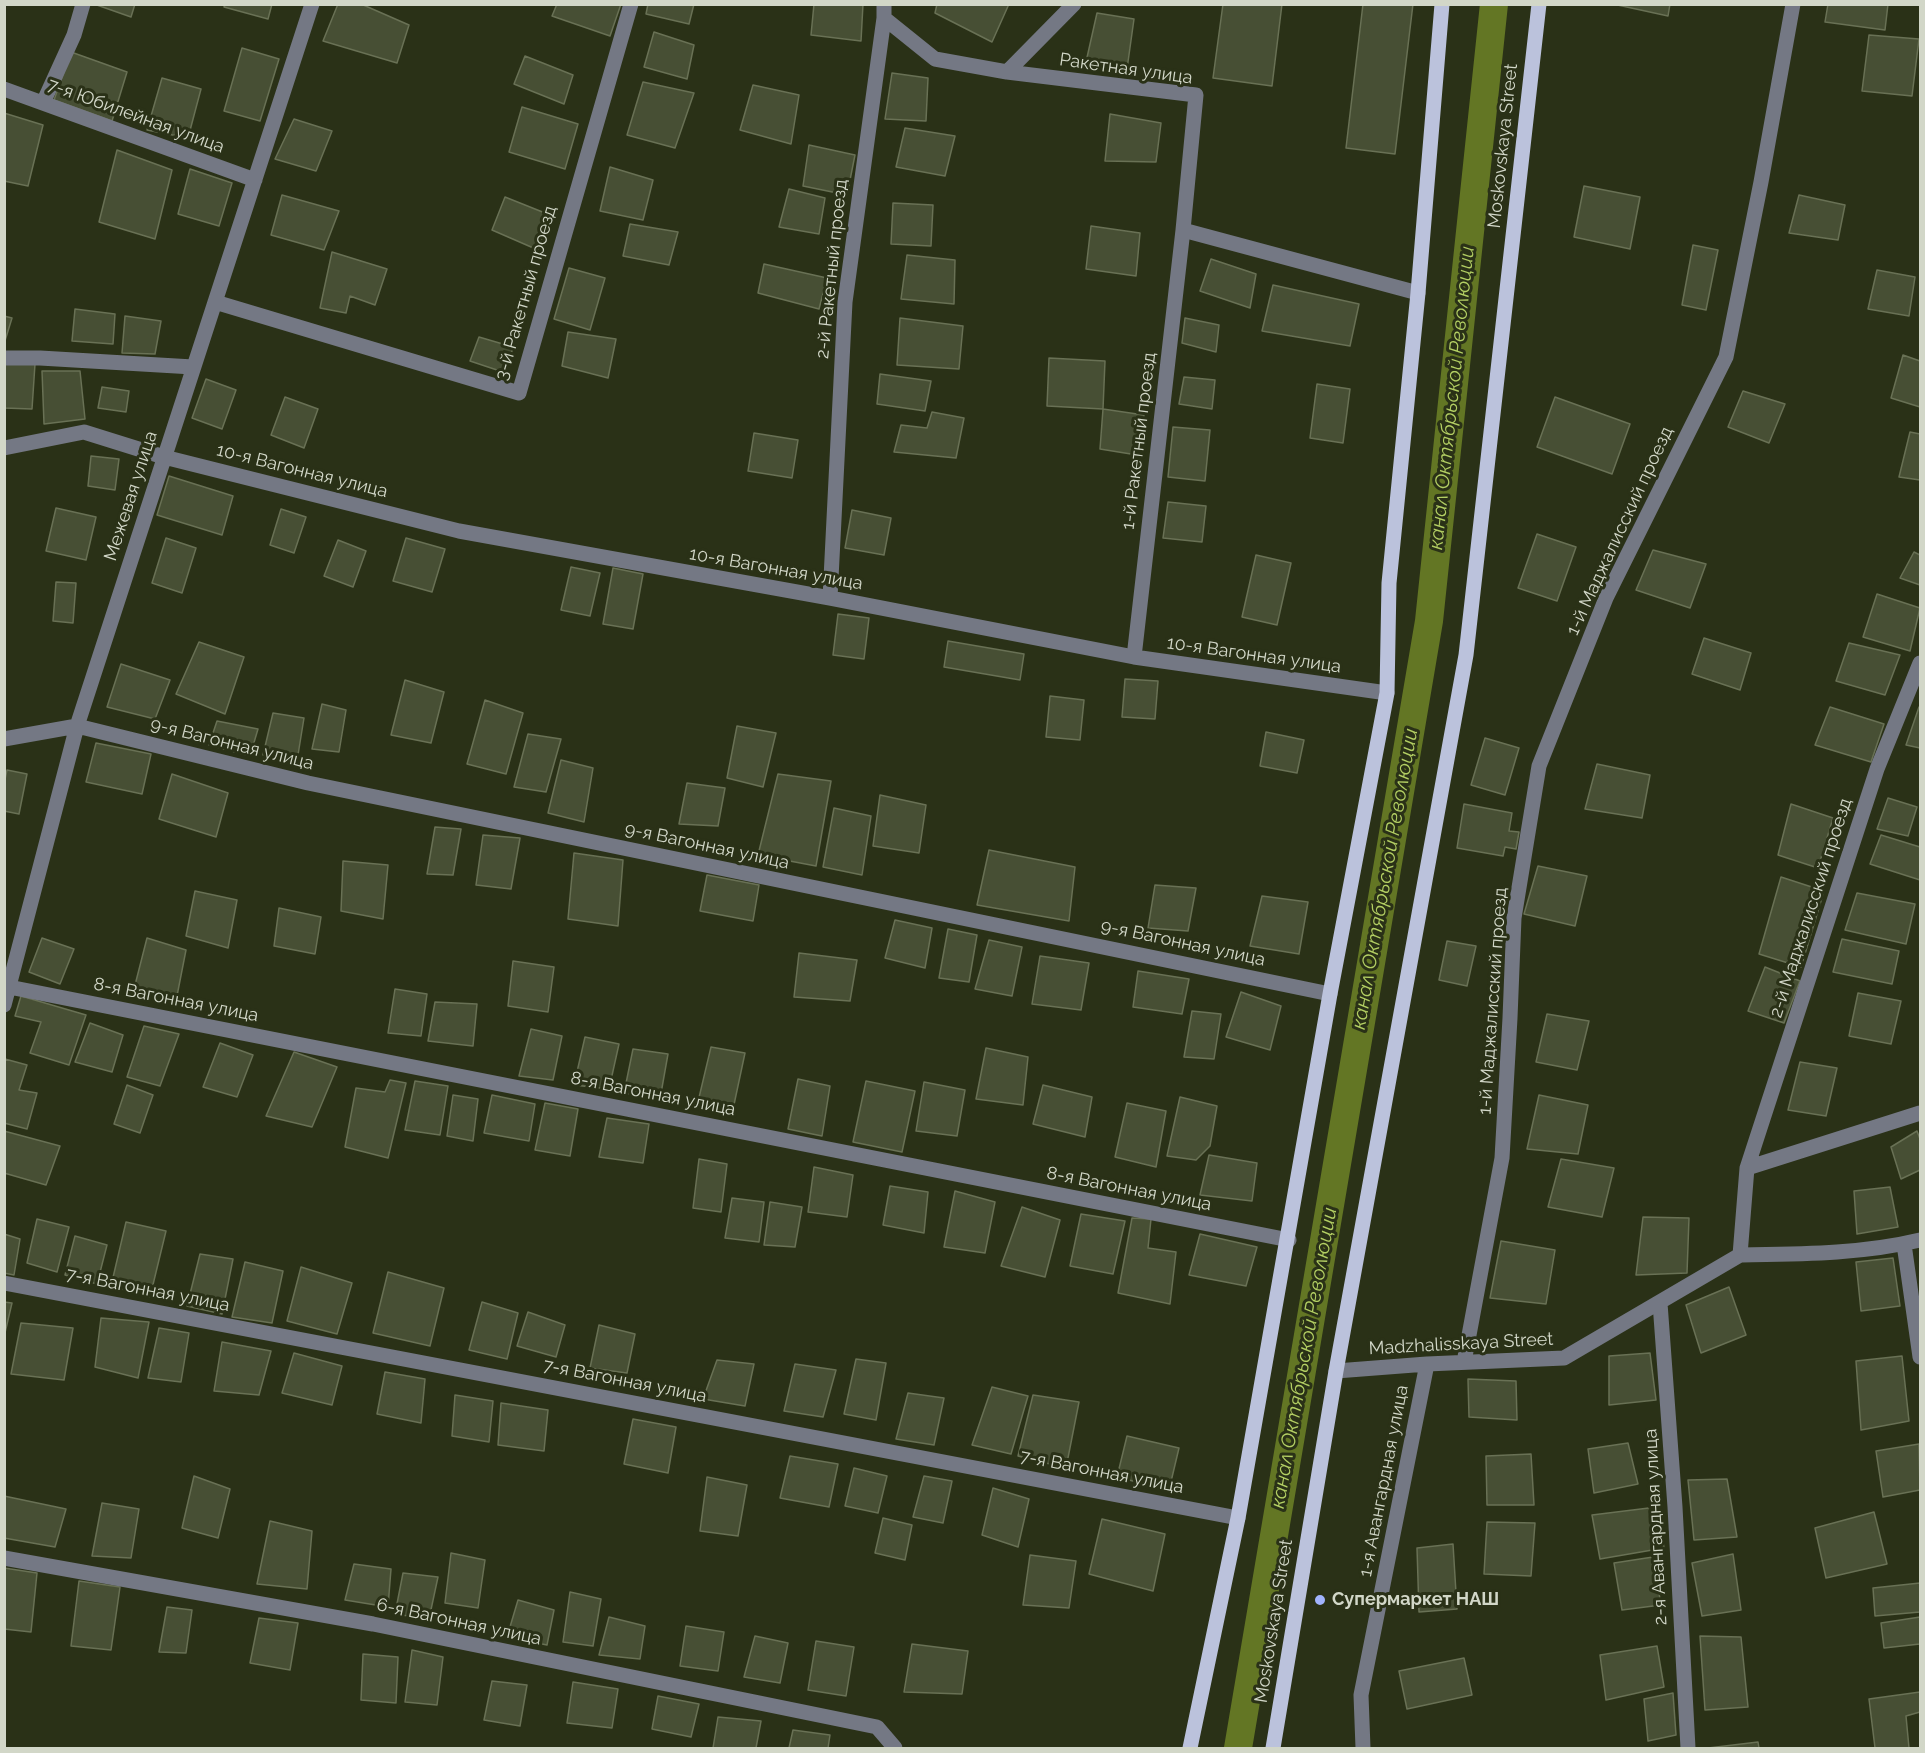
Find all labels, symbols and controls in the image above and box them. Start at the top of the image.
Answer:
street label: Ракетная улица [1058,49,1194,89]
street label: Moskovskaya Street [1484,63,1522,229]
street label: 7-я Юбилейная улица [45,74,227,158]
street label: 2-й Ракетный проезд [812,178,852,360]
street label: 3-й Ракетный проезд [491,203,561,383]
water label: канал Октябрьской Революции [1424,245,1480,551]
street label: 1-й Ракетный проезд [1117,351,1161,531]
street label: 1-й Маджалисский проезд [1562,423,1678,639]
street label: Межевая улица [100,428,162,564]
street label: 10-я Вагонная улица [214,439,390,503]
street label: 10-я Вагонная улица [688,543,864,595]
street label: 10-я Вагонная улица [1166,632,1342,678]
street label: 9-я Вагонная улица [148,713,316,775]
water label: канал Октябрьской Революции [1347,727,1423,1031]
street label: 2-й Маджалисский проезд [1765,796,1857,1020]
street label: 9-я Вагонная улица [623,818,791,874]
street label: 1-й Маджалисский проезд [1474,887,1512,1115]
street label: 9-я Вагонная улица [1099,915,1267,971]
street label: 8-я Вагонная улица [92,973,260,1027]
street label: 8-я Вагонная улица [569,1067,737,1121]
street label: 8-я Вагонная улица [1045,1162,1213,1216]
water label: канал Октябрьской Революции [1266,1206,1342,1510]
street label: 7-я Вагонная улица [64,1264,232,1316]
street label: Madzhalisskaya Street [1368,1328,1554,1360]
street label: 7-я Вагонная улица [541,1355,709,1407]
street label: 1-я Авангардная улица [1355,1383,1413,1579]
street label: 2-я Авангардная улица [1640,1428,1672,1626]
street label: 7-я Вагонная улица [1018,1446,1186,1498]
street label: Moskovskaya Street [1250,1538,1298,1704]
place label: Супермаркет НАШ [1332,1589,1499,1611]
marker: Супермаркет НАШ [1313,1593,1327,1607]
street label: 6-я Вагонная улица [375,1594,543,1650]

